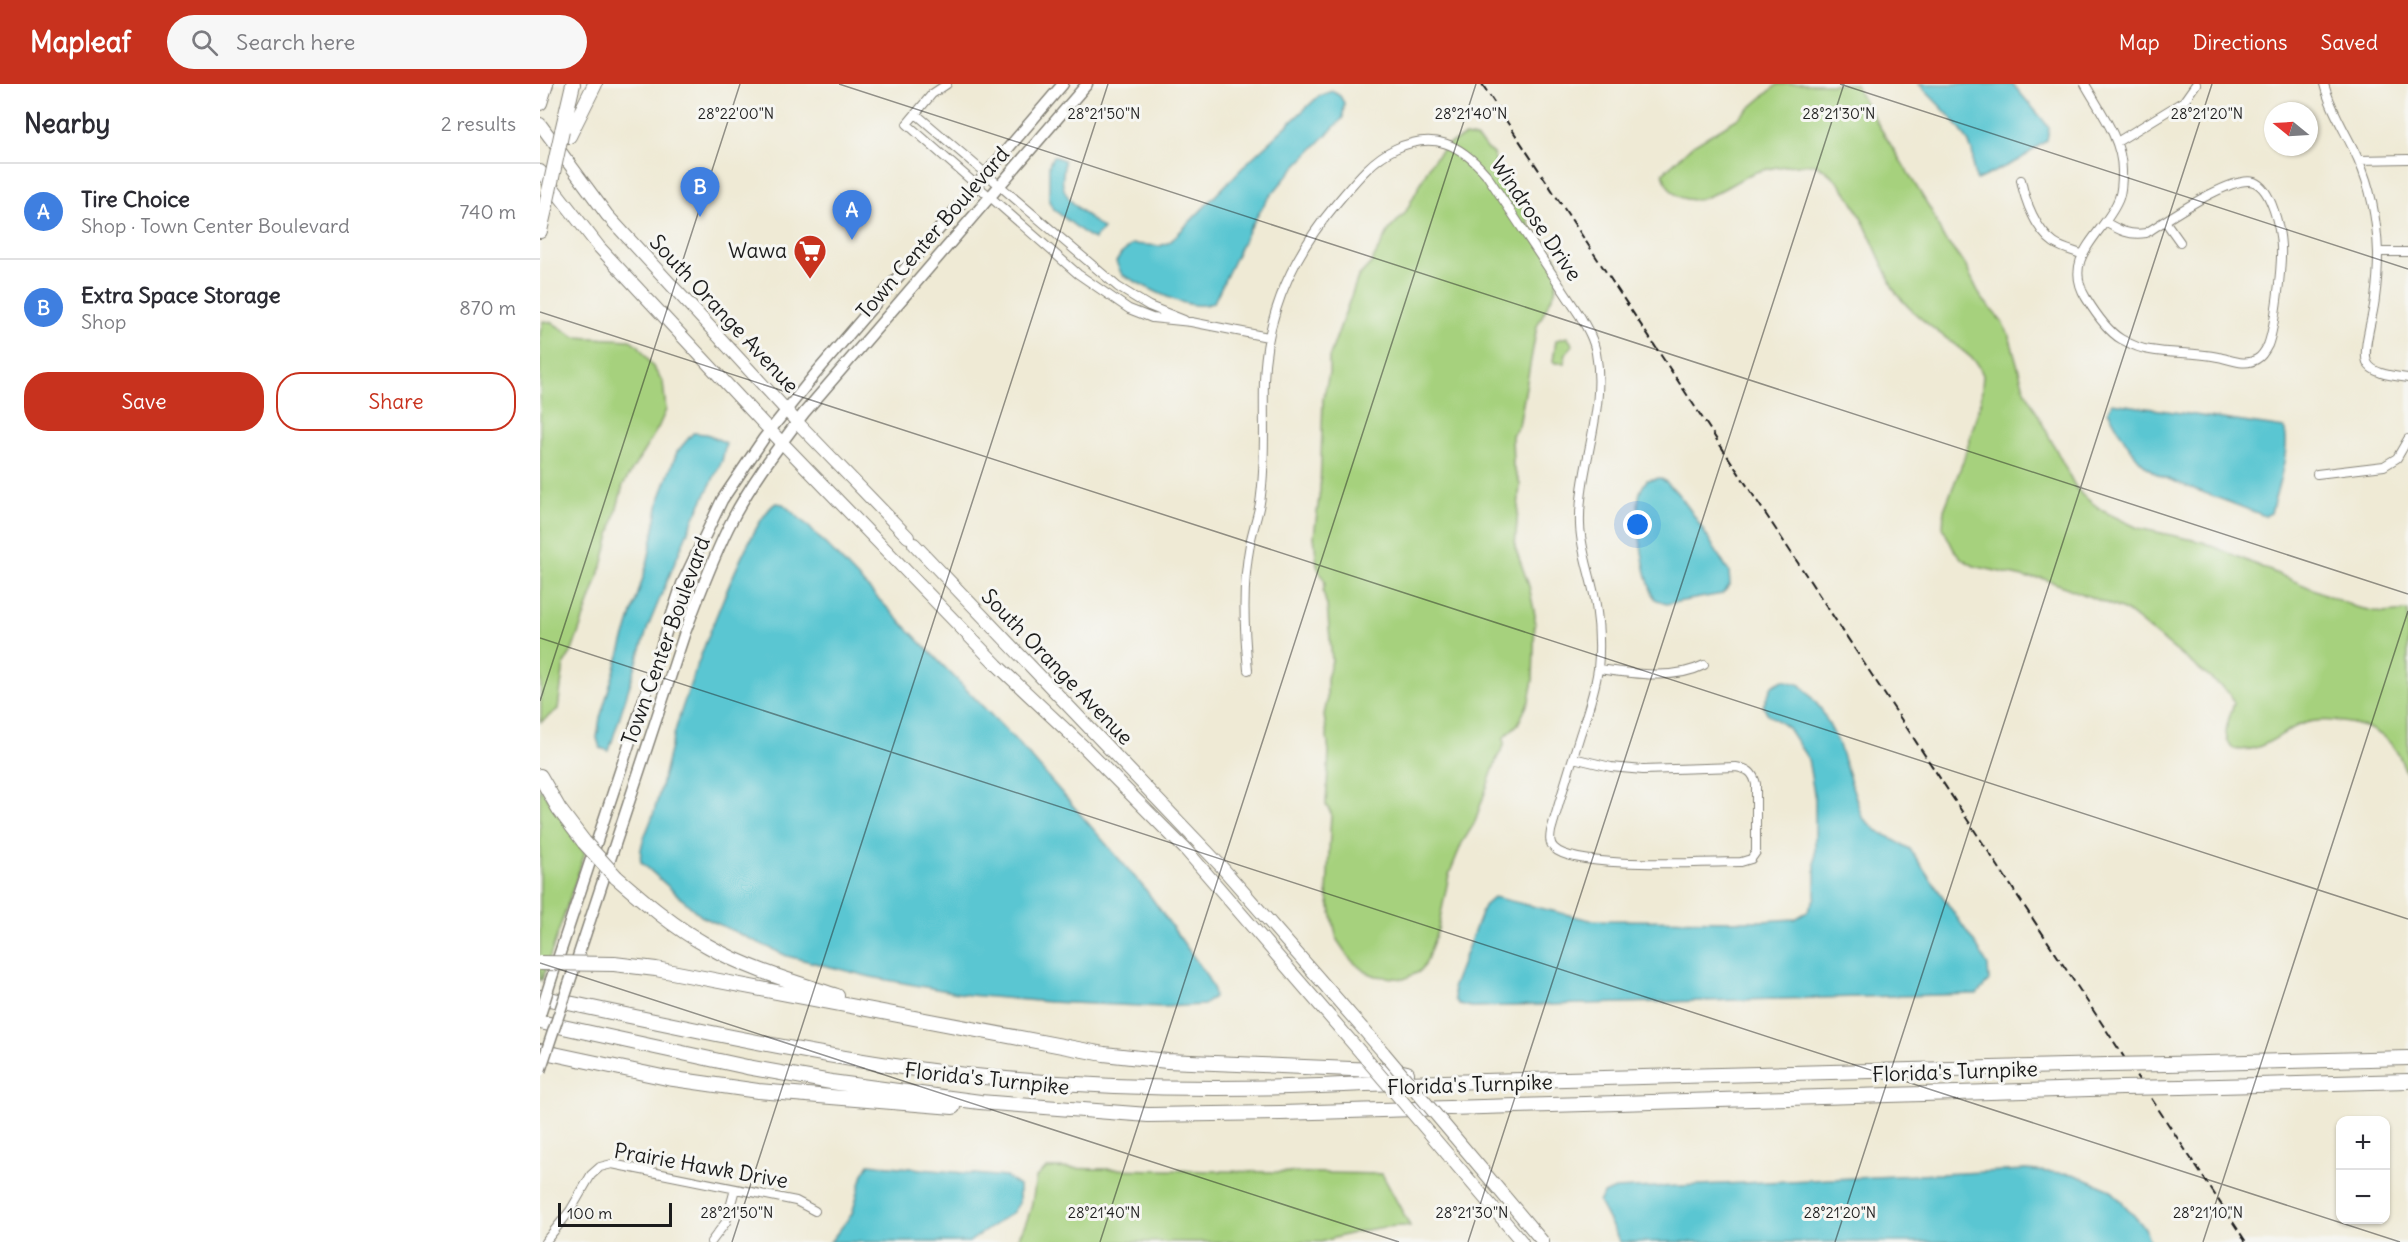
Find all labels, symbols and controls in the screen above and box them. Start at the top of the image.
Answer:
search box [167,15,587,69]
text: Mapleaf [30,24,131,60]
icon: search [188,26,221,59]
text: Search here [236,28,355,56]
text: Map [2119,29,2160,56]
text: Directions [2193,29,2287,56]
text: Saved [2320,29,2378,56]
north arrow [2264,102,2318,156]
text: 28°22'00"N [698,104,774,123]
text: 28°21'50"N [1068,104,1140,123]
text: 28°21'40"N [1435,104,1507,123]
text: 28°21'30"N [1803,104,1875,123]
text: 28°21'20"N [2171,104,2243,123]
text: Nearby [24,107,110,140]
text: 2 results [441,111,516,136]
street label: Town Center Boulevard [850,141,1015,325]
street label: Windrose Drive [1485,151,1588,286]
pin: B [680,168,720,217]
text: Tire Choice [81,185,190,213]
pin: A [832,190,872,240]
text: A [37,199,50,224]
text: 740 m [460,199,516,224]
text: Shop · Town Center Boulevard [81,213,350,238]
street label: South Orange Avenue [644,229,805,399]
supermarket icon: Wawa [792,233,828,280]
place label: Wawa [728,237,787,264]
text: Extra Space Storage [81,281,281,309]
text: B [37,295,50,320]
text: 870 m [459,295,516,320]
text: Shop [81,309,126,334]
button: Save [24,372,264,431]
button: Share [276,372,516,431]
your location [1623,510,1652,539]
street label: Town Center Boulevard [615,533,716,749]
street label: South Orange Avenue [976,583,1139,751]
street label: Florida's Turnpike [1872,1055,2038,1088]
street label: Florida's Turnpike [903,1056,1071,1101]
street label: Florida's Turnpike [1387,1068,1553,1101]
map controls [2336,1116,2390,1224]
button: + [2336,1116,2390,1170]
street label: Prairie Hawk Drive [612,1137,790,1194]
button: − [2336,1170,2390,1224]
scale bar [558,1200,672,1228]
text: 100 m [567,1203,612,1223]
text: 28°21'50"N [701,1203,773,1222]
text: 28°21'40"N [1068,1203,1140,1222]
text: 28°21'30"N [1436,1203,1508,1222]
text: 28°21'20"N [1804,1203,1876,1222]
text: 28°21'10"N [2173,1203,2243,1222]

